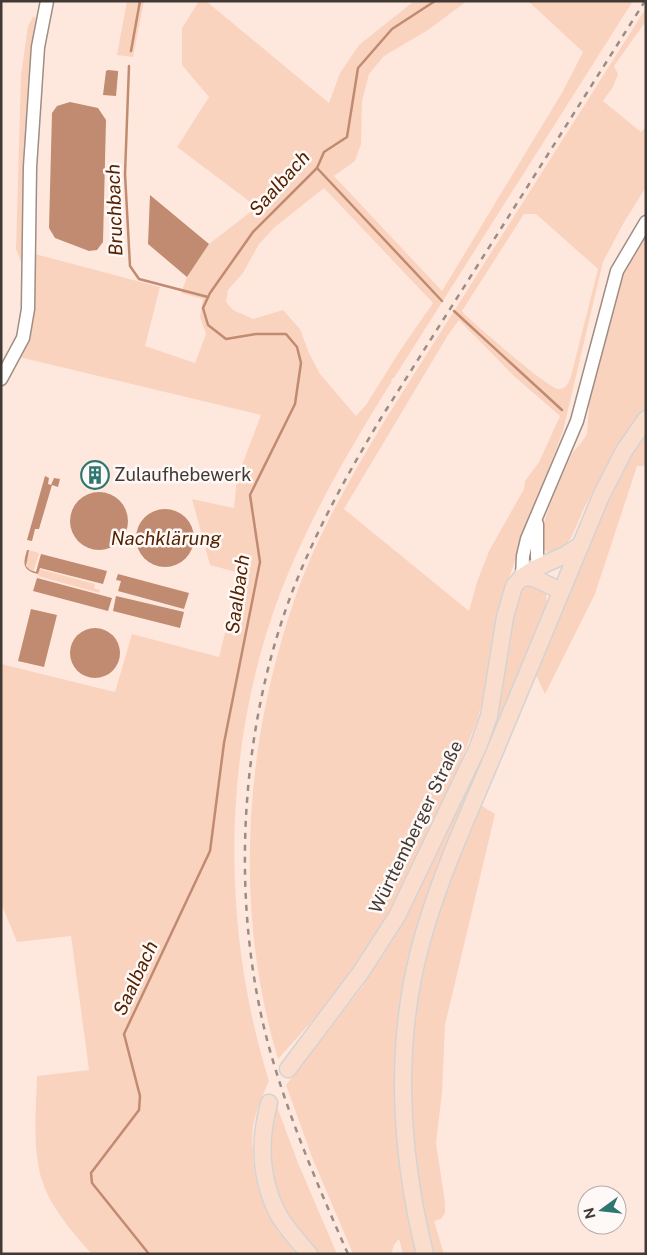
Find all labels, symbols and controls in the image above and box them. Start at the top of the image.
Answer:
water label: Saalbach [244,146,314,220]
water label: Bruchbach [101,164,127,256]
building icon: Zulaufhebewerk [80,460,110,490]
place label: Zulaufhebewerk [114,464,251,485]
water label: Nachklärung [111,527,222,549]
water label: Saalbach [221,553,253,635]
street label: Württemberger Straße [365,737,467,917]
water label: Saalbach [108,937,162,1019]
north arrow [577,1185,627,1235]
text: N [580,1206,599,1221]

